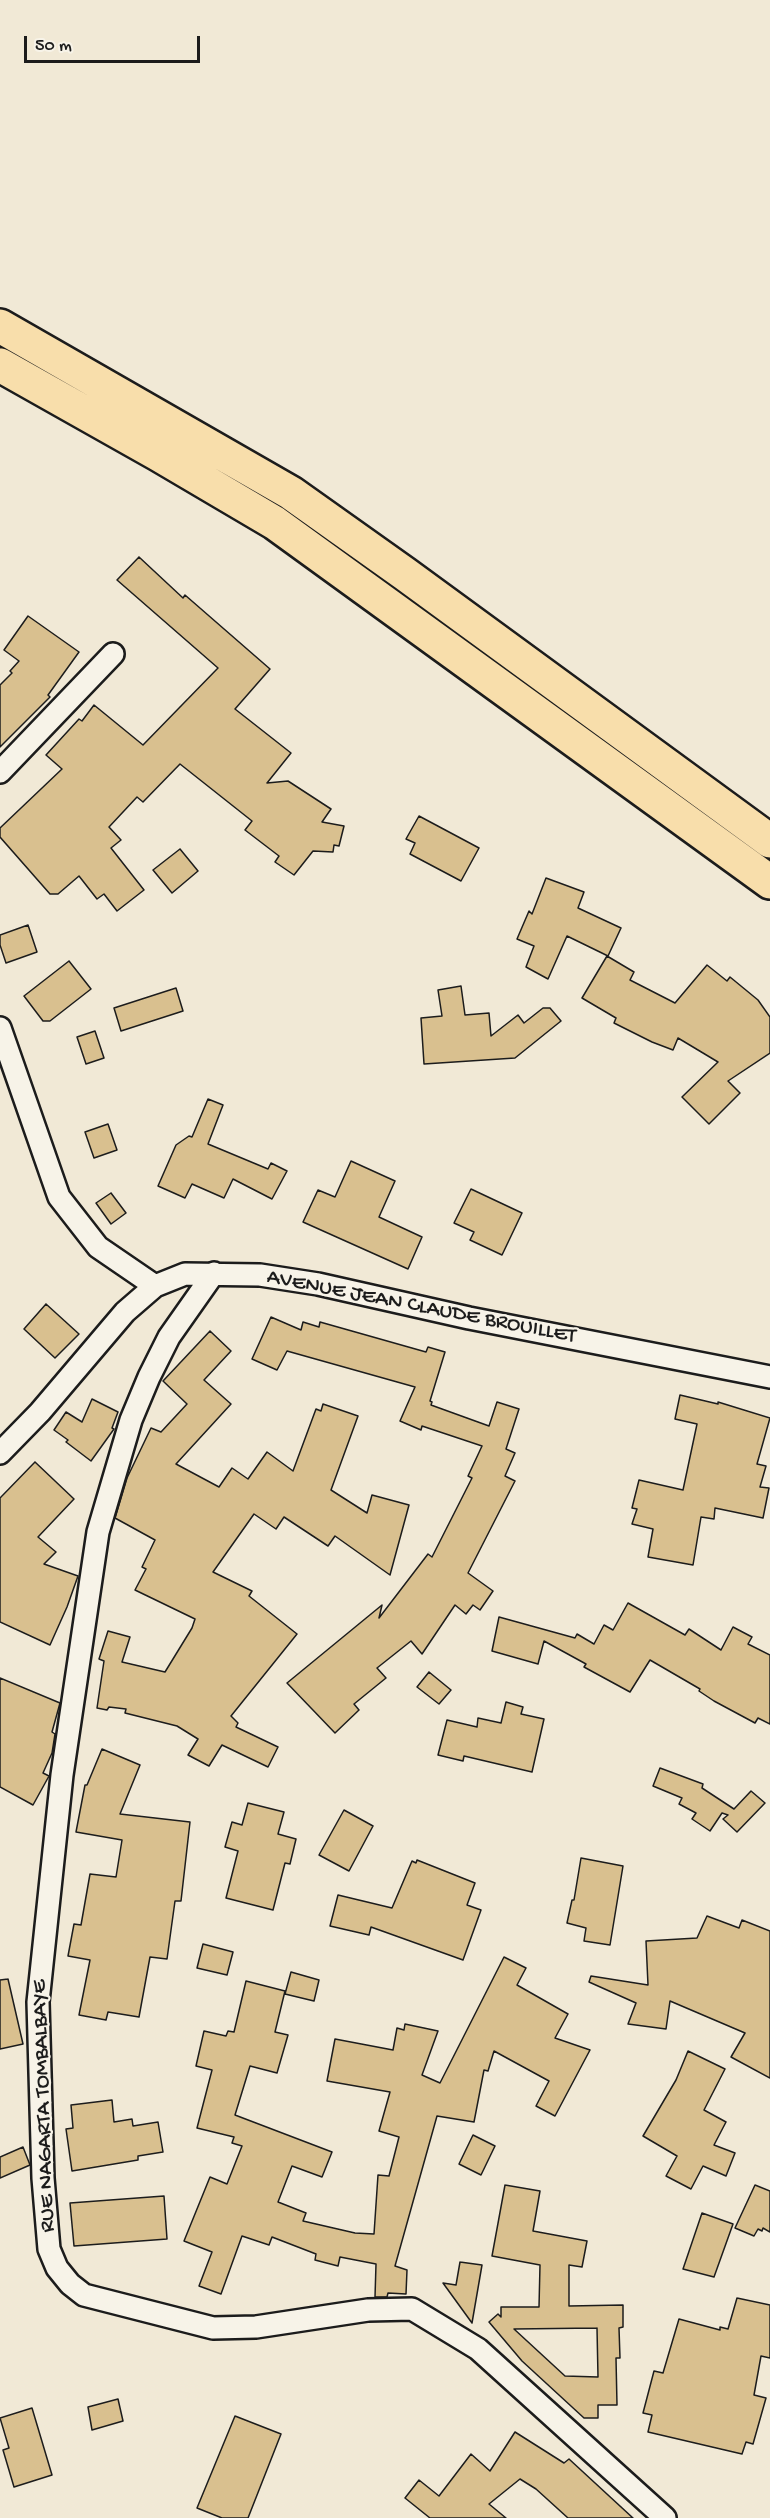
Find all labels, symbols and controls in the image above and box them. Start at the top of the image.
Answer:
scale bar [27,24,202,62]
text: 50 m [35,36,72,57]
street label: AVENUE JEAN CLAUDE BROUILLET [264,1265,578,1351]
street label: RUE NAGARTA TOMBALBAYE [27,1979,63,2233]

